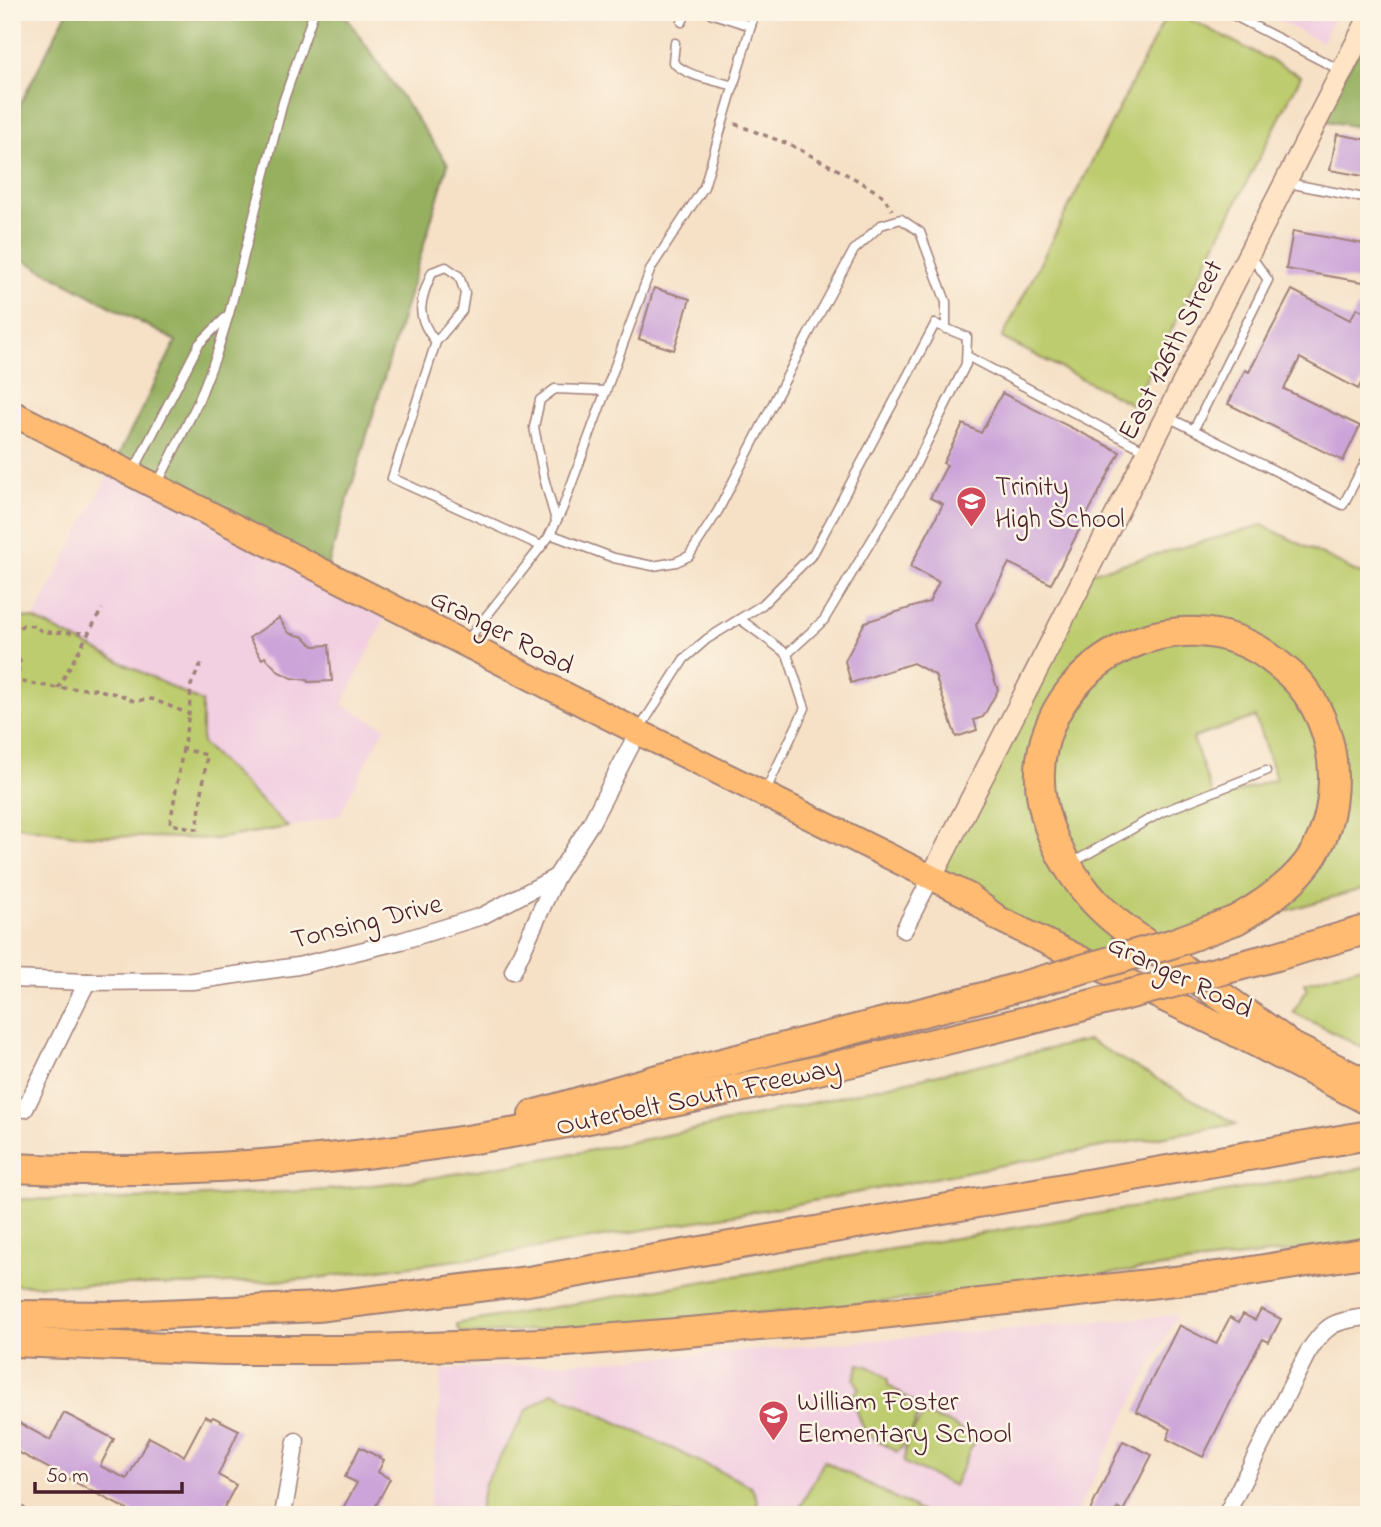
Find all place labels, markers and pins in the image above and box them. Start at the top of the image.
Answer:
place label: Trinity High School [995,468,1125,541]
school or university icon: Trinity High School [955,484,989,528]
place label: William Foster Elementary School [797,1383,1012,1456]
school or university icon: William Foster Elementary School [757,1399,791,1443]

